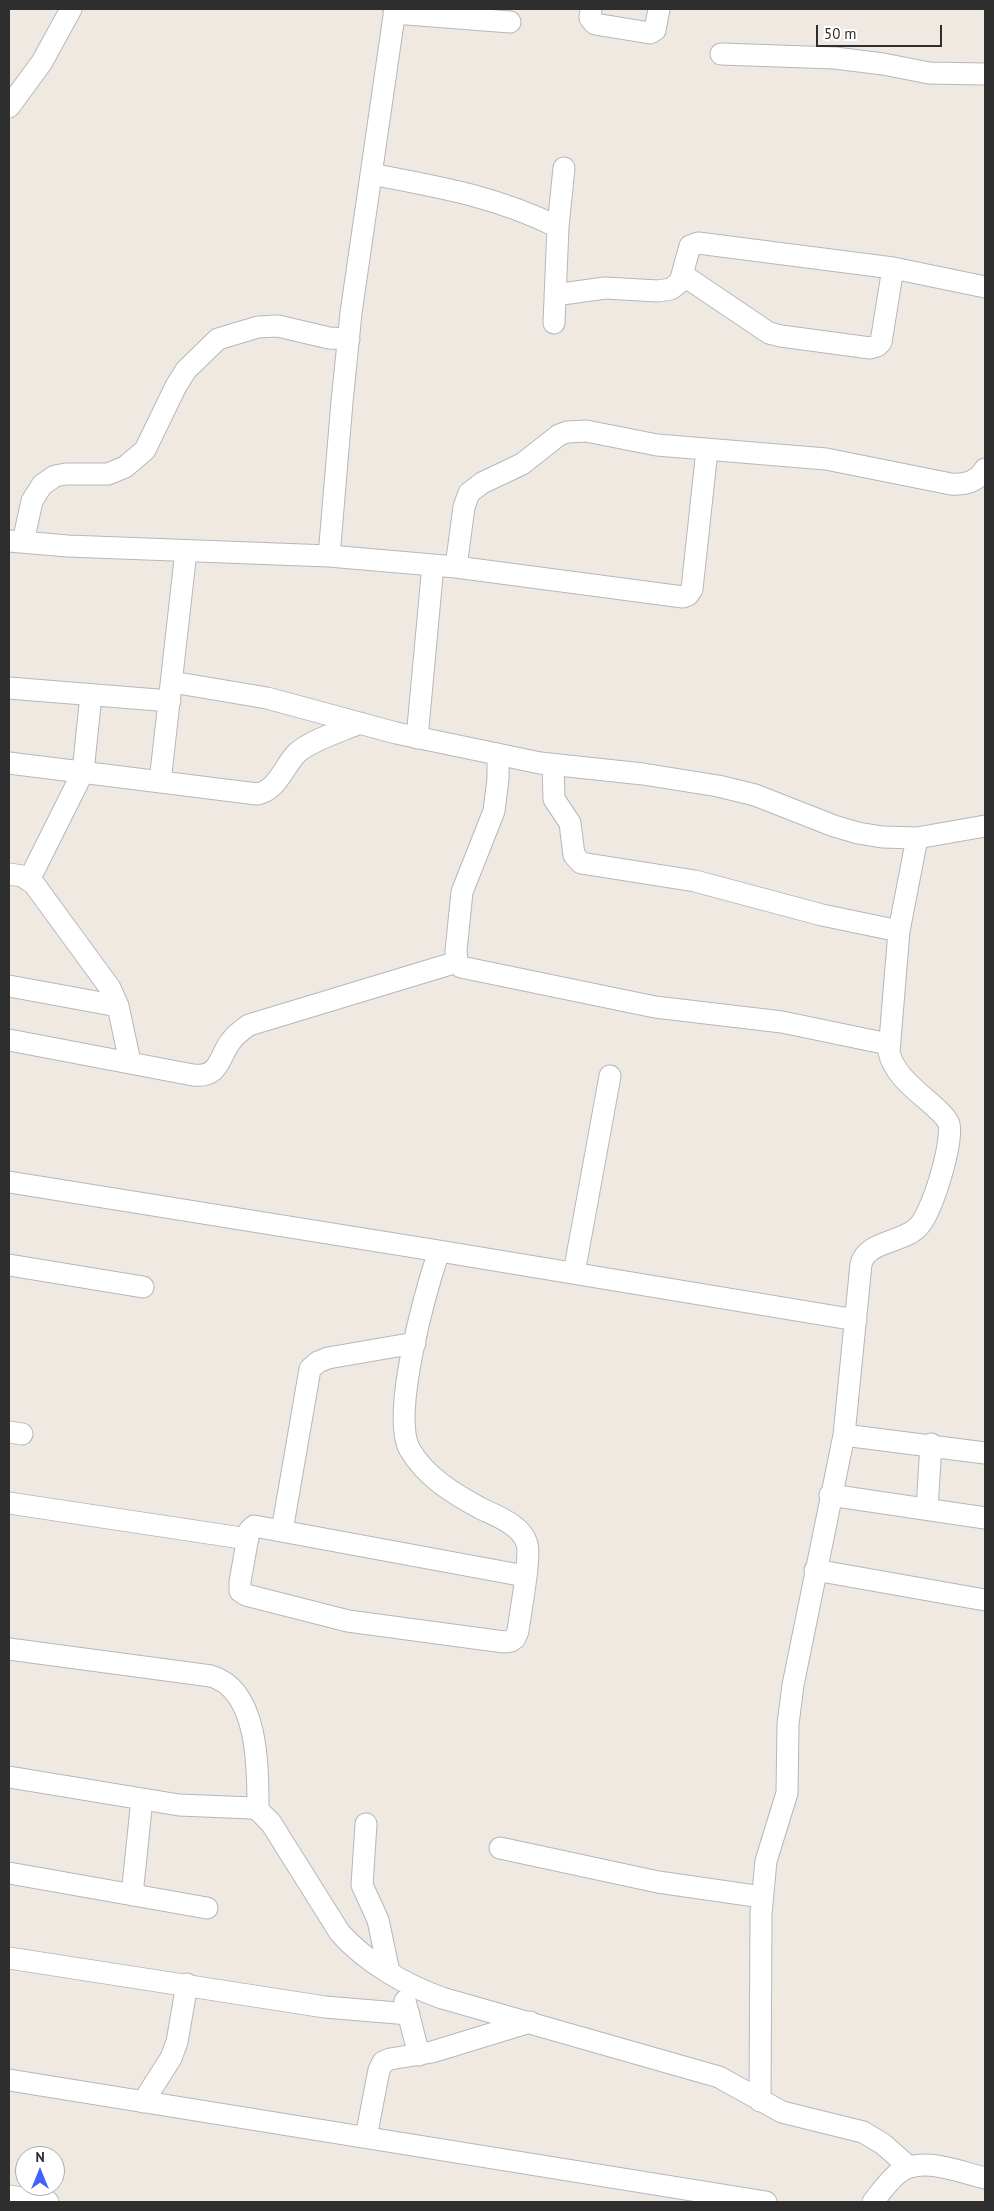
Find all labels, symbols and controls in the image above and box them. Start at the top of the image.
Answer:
scale bar [819,15,945,47]
text: 50 m [824,24,857,43]
north arrow [15,2146,65,2196]
text: N [35,2148,45,2166]

